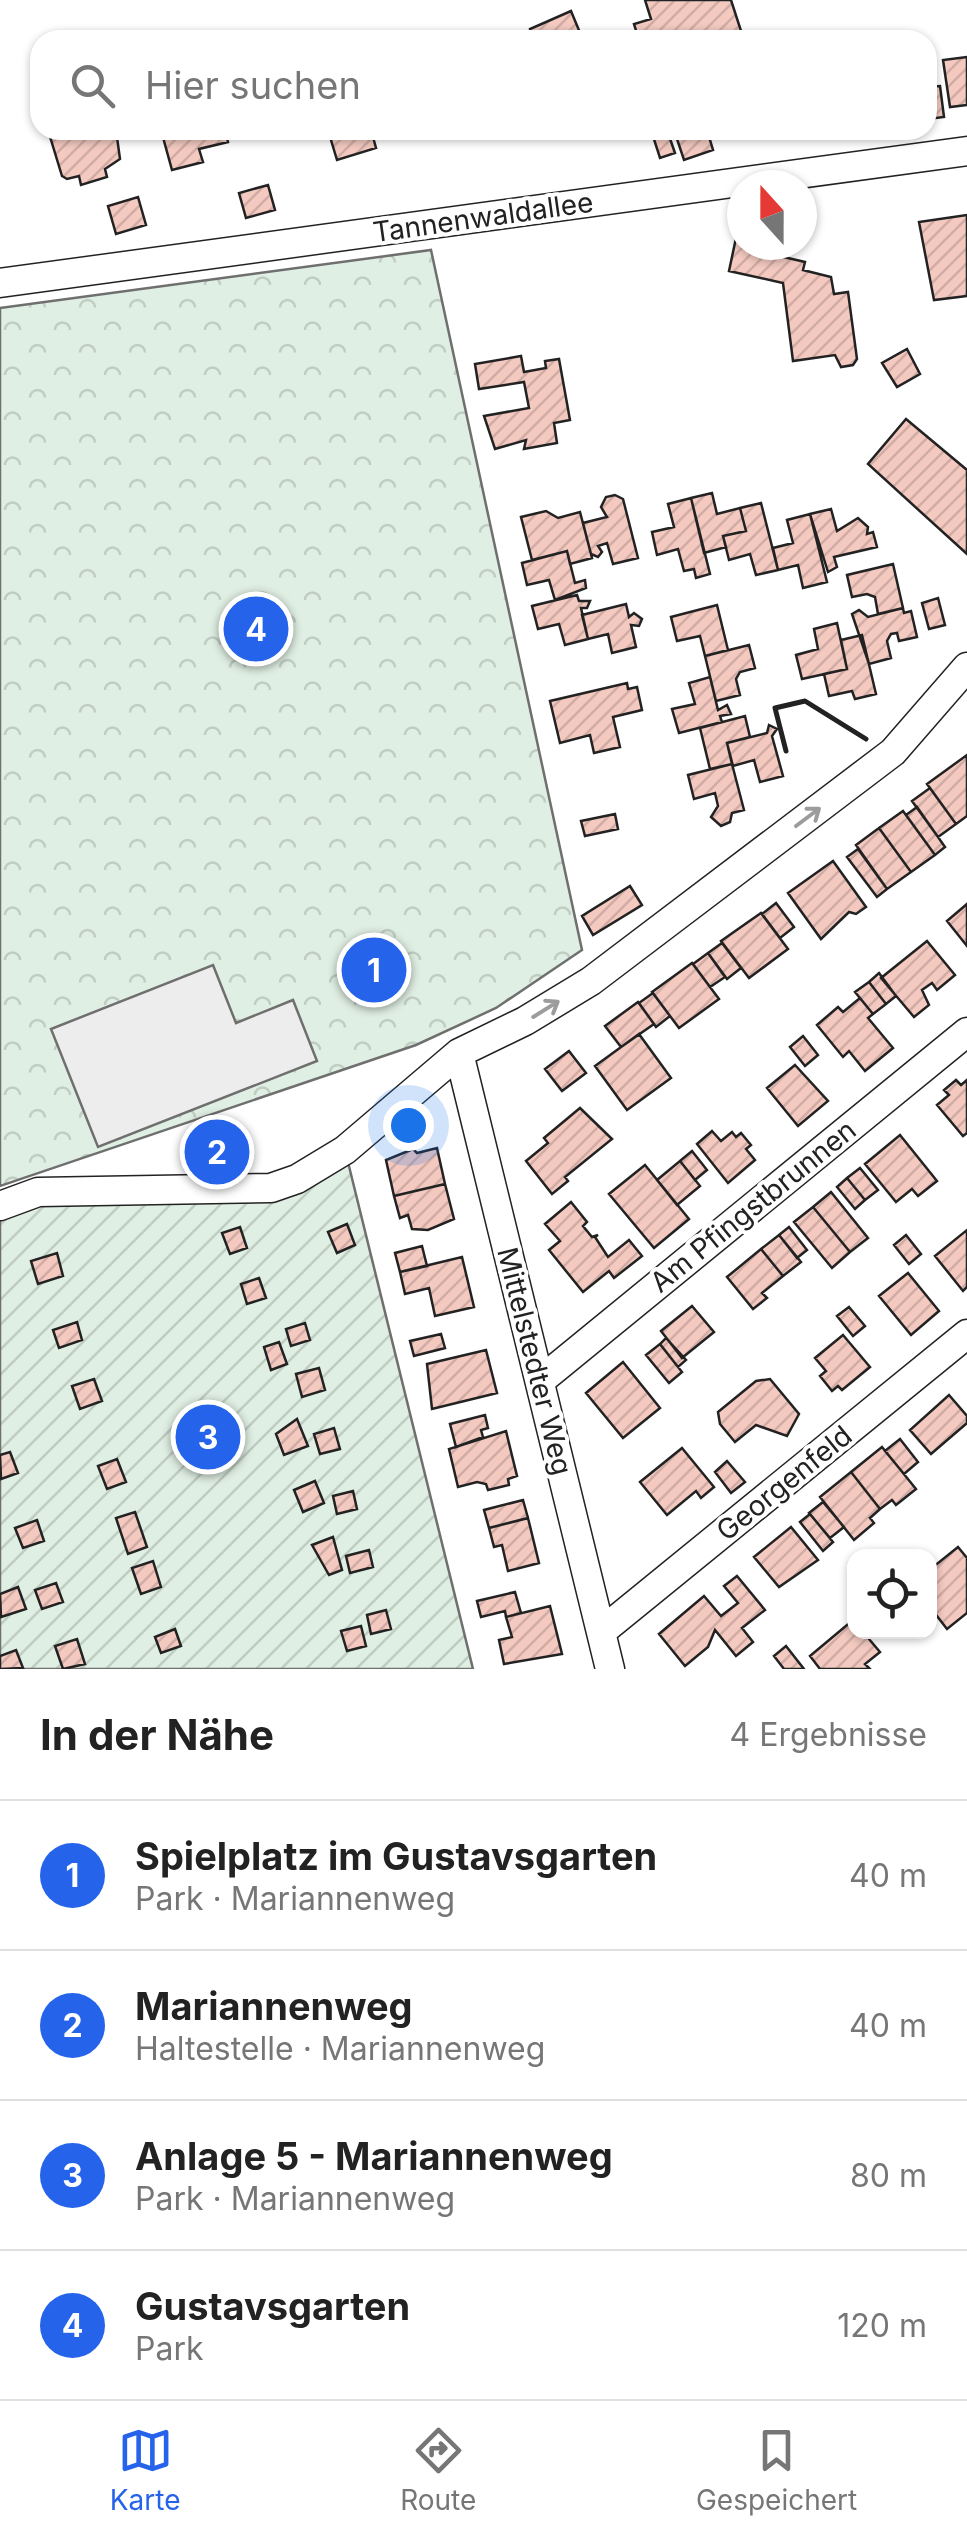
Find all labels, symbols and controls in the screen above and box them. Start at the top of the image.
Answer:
search box [30,30,937,140]
icon: search [65,58,120,113]
text: Hier suchen [145,62,361,108]
north arrow [727,170,817,260]
street label: Tannenwaldallee [371,185,595,249]
pin: 4 [224,592,288,666]
one-way arrow [794,806,821,827]
pin: 1 [342,932,406,1008]
one-way arrow [531,998,560,1019]
your location [383,1100,434,1151]
street label: Am Pfingstbrunnen [643,1113,863,1299]
pin: 2 [184,1114,250,1190]
street label: Mittelstedter Weg [490,1244,580,1478]
pin: 3 [176,1400,240,1474]
street label: Georgenfeld [710,1418,858,1548]
map controls [847,1549,937,1639]
button: locate [847,1549,937,1639]
text: In der Nähe [40,1709,274,1760]
text: 4 Ergebnisse [730,1715,927,1754]
text: Spielplatz im Gustavsgarten [135,1833,657,1879]
text: 1 [66,1856,79,1895]
text: 40 m [849,1856,927,1895]
text: Park · Mariannenweg [135,1879,455,1918]
text: Mariannenweg [135,1983,413,2029]
text: 2 [62,2006,83,2045]
text: 40 m [849,2006,927,2045]
text: Haltestelle · Mariannenweg [135,2029,545,2068]
text: Anlage 5 - Mariannenweg [135,2133,613,2179]
text: 3 [62,2156,83,2195]
text: 80 m [850,2156,927,2195]
text: Park · Mariannenweg [135,2179,455,2218]
text: Gustavsgarten [135,2283,410,2329]
text: 4 [62,2306,83,2345]
text: 120 m [837,2306,927,2345]
text: Park [135,2329,204,2368]
tab: Karte [110,2423,181,2517]
tab: Route [400,2423,476,2517]
tab: Gespeichert [696,2423,857,2517]

